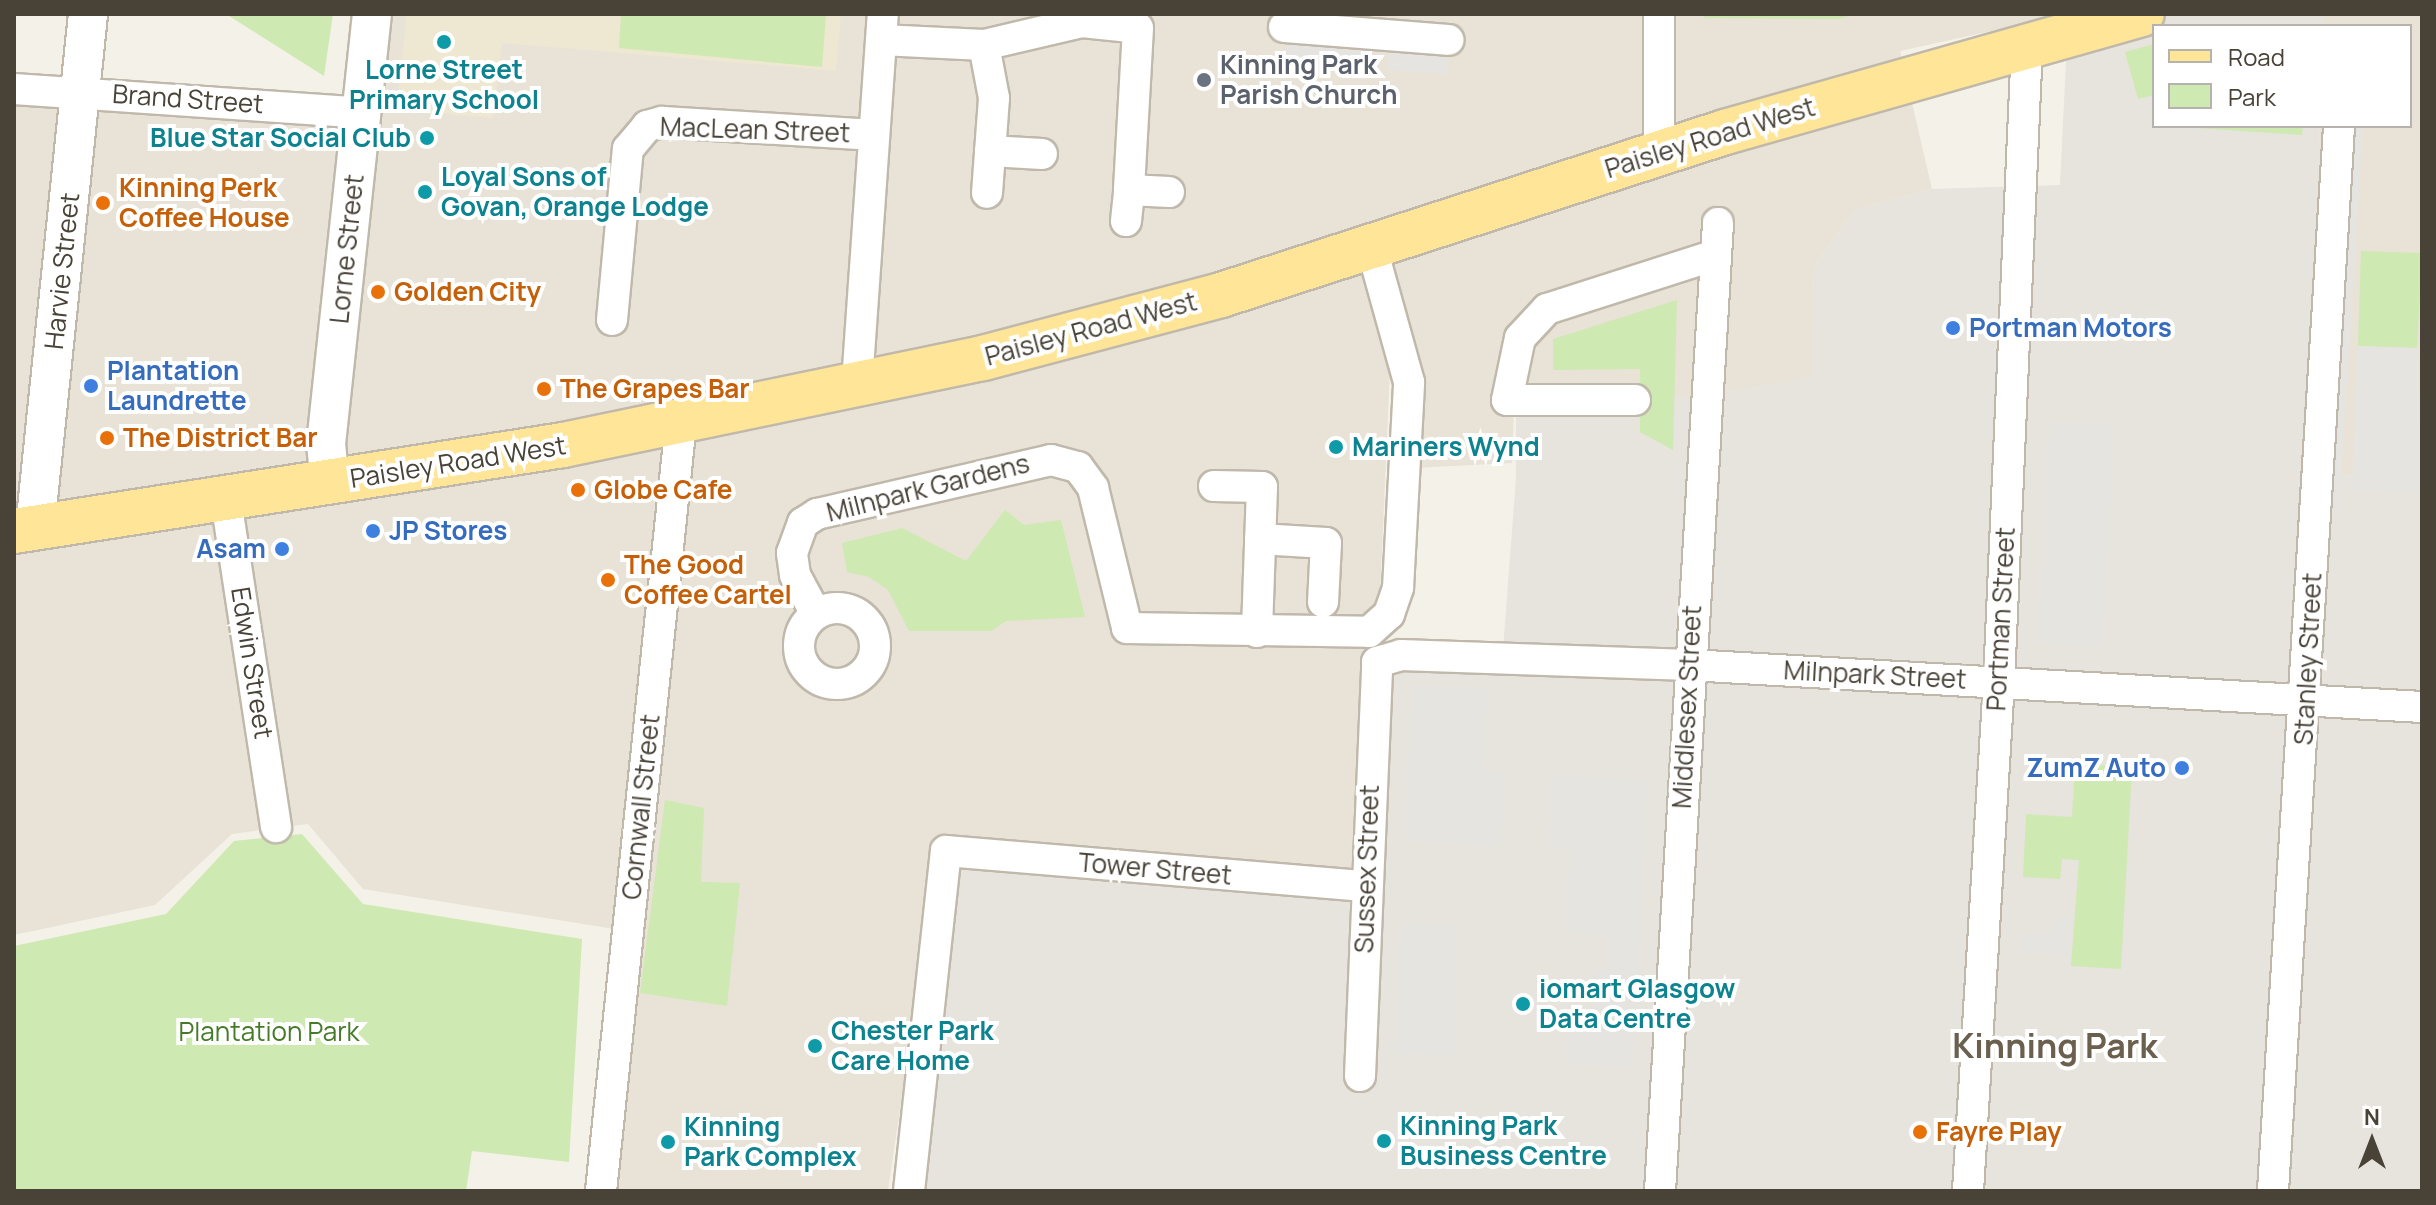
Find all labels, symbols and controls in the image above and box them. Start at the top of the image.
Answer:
legend [2152,24,2412,128]
marker: Lorne Street Primary School [435,33,453,51]
text: Road [2228,40,2285,73]
place label: Kinning Park Parish Church [1220,49,1398,110]
place label: Lorne Street Primary School [349,54,539,116]
marker: Kinning Park Parish Church [1195,71,1213,89]
street label: Brand Street [111,78,265,120]
text: Park [2228,80,2276,113]
street label: Paisley Road West [1601,91,1819,185]
street label: MacLean Street [659,111,851,149]
place label: Blue Star Social Club [150,122,411,154]
marker: Blue Star Social Club [418,129,436,147]
place label: Loyal Sons of Govan, Orange Lodge [441,161,709,222]
place label: Kinning Perk Coffee House [119,172,290,234]
street label: Lorne Street [324,173,370,325]
marker: Loyal Sons of Govan, Orange Lodge [416,183,434,201]
street label: Harvie Street [38,191,86,351]
marker: Kinning Perk Coffee House [94,194,112,212]
place label: Golden City [394,276,541,308]
marker: Golden City [369,283,387,301]
street label: Paisley Road West [982,286,1200,372]
place label: Portman Motors [1969,312,2172,344]
marker: Portman Motors [1944,319,1962,337]
place label: Plantation Laundrette [107,355,247,416]
place label: The Grapes Bar [560,373,750,405]
marker: Plantation Laundrette [82,377,100,395]
marker: The Grapes Bar [535,380,553,398]
place label: The District Bar [123,422,318,454]
marker: The District Bar [98,429,116,447]
street label: Paisley Road West [348,430,568,494]
place label: Mariners Wynd [1352,431,1540,463]
marker: Mariners Wynd [1327,438,1345,456]
street label: Milnpark Gardens [823,448,1033,528]
place label: Globe Cafe [594,474,732,506]
marker: Globe Cafe [569,481,587,499]
place label: JP Stores [389,515,507,547]
marker: JP Stores [364,522,382,540]
street label: Portman Street [1981,526,2021,712]
place label: Asam [196,533,266,565]
marker: Asam [273,540,291,558]
place label: The Good Coffee Cartel [624,549,792,610]
marker: The Good Coffee Cartel [599,571,617,589]
street label: Stanley Street [2288,572,2328,746]
street label: Edwin Street [225,585,279,741]
street label: Middlesex Street [1666,605,1708,809]
street label: Milnpark Street [1783,655,1967,695]
street label: Cornwall Street [616,713,666,901]
place label: ZumZ Auto [2026,752,2166,784]
marker: ZumZ Auto [2173,759,2191,777]
street label: Sussex Street [1348,784,1386,954]
street label: Tower Street [1077,847,1233,891]
place label: iomart Glasgow Data Centre [1539,973,1735,1034]
marker: iomart Glasgow Data Centre [1514,995,1532,1013]
place label: Chester Park Care Home [831,1015,994,1076]
park label: Plantation Park [179,1016,359,1048]
district label: Kinning Park [1952,1026,2158,1066]
marker: Chester Park Care Home [806,1037,824,1055]
north arrow [2332,1101,2412,1181]
text: N [2364,1102,2380,1132]
place label: Kinning Park Business Centre [1400,1110,1607,1172]
place label: Kinning Park Complex [684,1111,856,1172]
place label: Fayre Play [1936,1116,2061,1148]
marker: Fayre Play [1911,1123,1929,1141]
marker: Kinning Park Business Centre [1375,1132,1393,1150]
marker: Kinning Park Complex [659,1133,677,1151]

